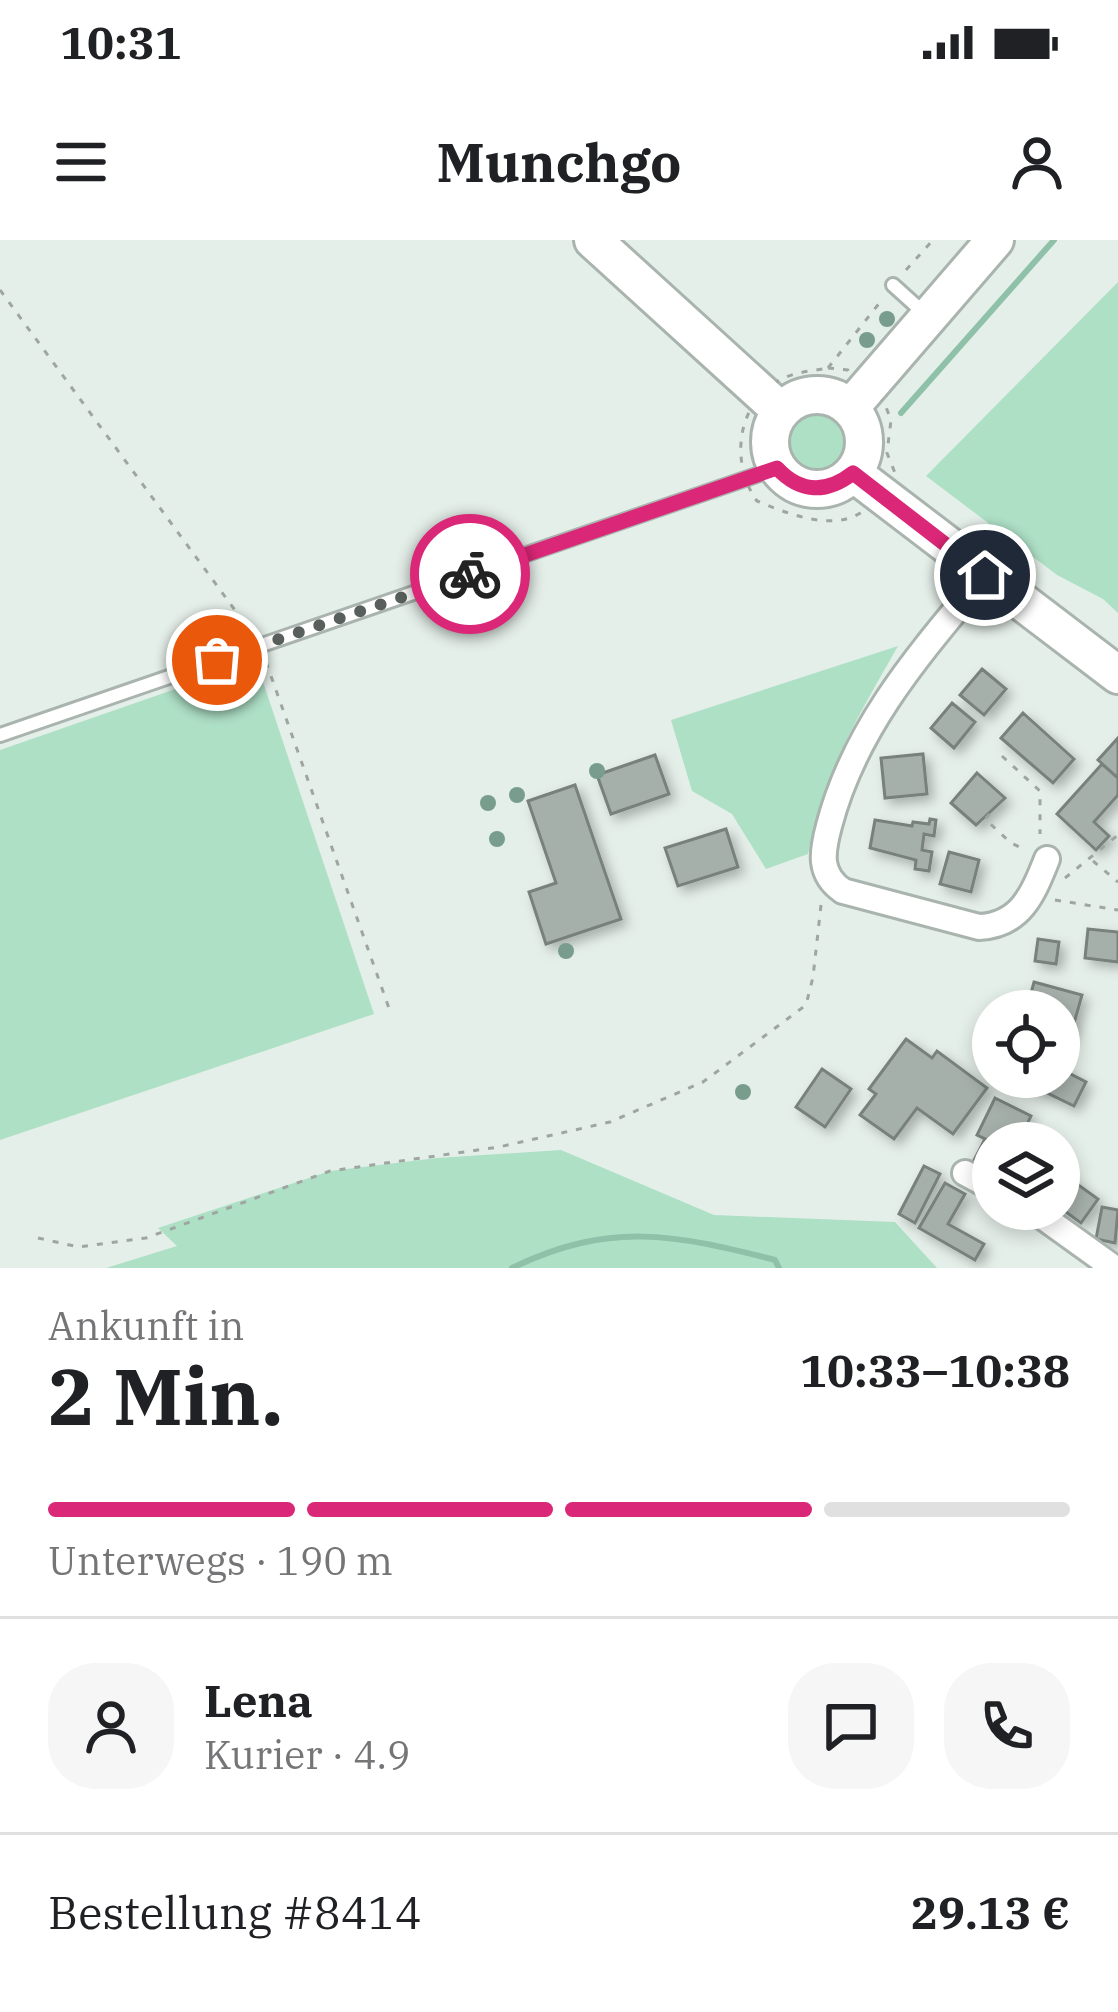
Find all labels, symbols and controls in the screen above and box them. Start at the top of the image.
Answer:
text: 10:31 [60,13,182,71]
text: Munchgo [437,127,681,197]
icon: menu [48,129,114,195]
icon: person [1004,129,1070,195]
courier [410,514,530,634]
pin [934,524,1036,626]
icon: bike [437,541,503,607]
icon: home [952,542,1018,608]
pin [166,609,268,711]
icon: bag [184,627,250,693]
map controls [972,990,1080,1230]
button: locate [972,990,1080,1098]
button: layers [972,1122,1080,1230]
text: Ankunft in [48,1300,244,1351]
text: 10:33–10:38 [800,1341,1070,1399]
text: 2 Min. [48,1345,283,1446]
text: Unterwegs · 190 m [48,1535,393,1586]
button: person [48,1663,174,1789]
button: chat [788,1663,914,1789]
button: phone [944,1663,1070,1789]
text: Lena [204,1671,313,1729]
text: Kurier · 4.9 [204,1729,410,1780]
text: Bestellung #8414 [48,1883,422,1941]
text: 29.13 € [911,1883,1070,1941]

